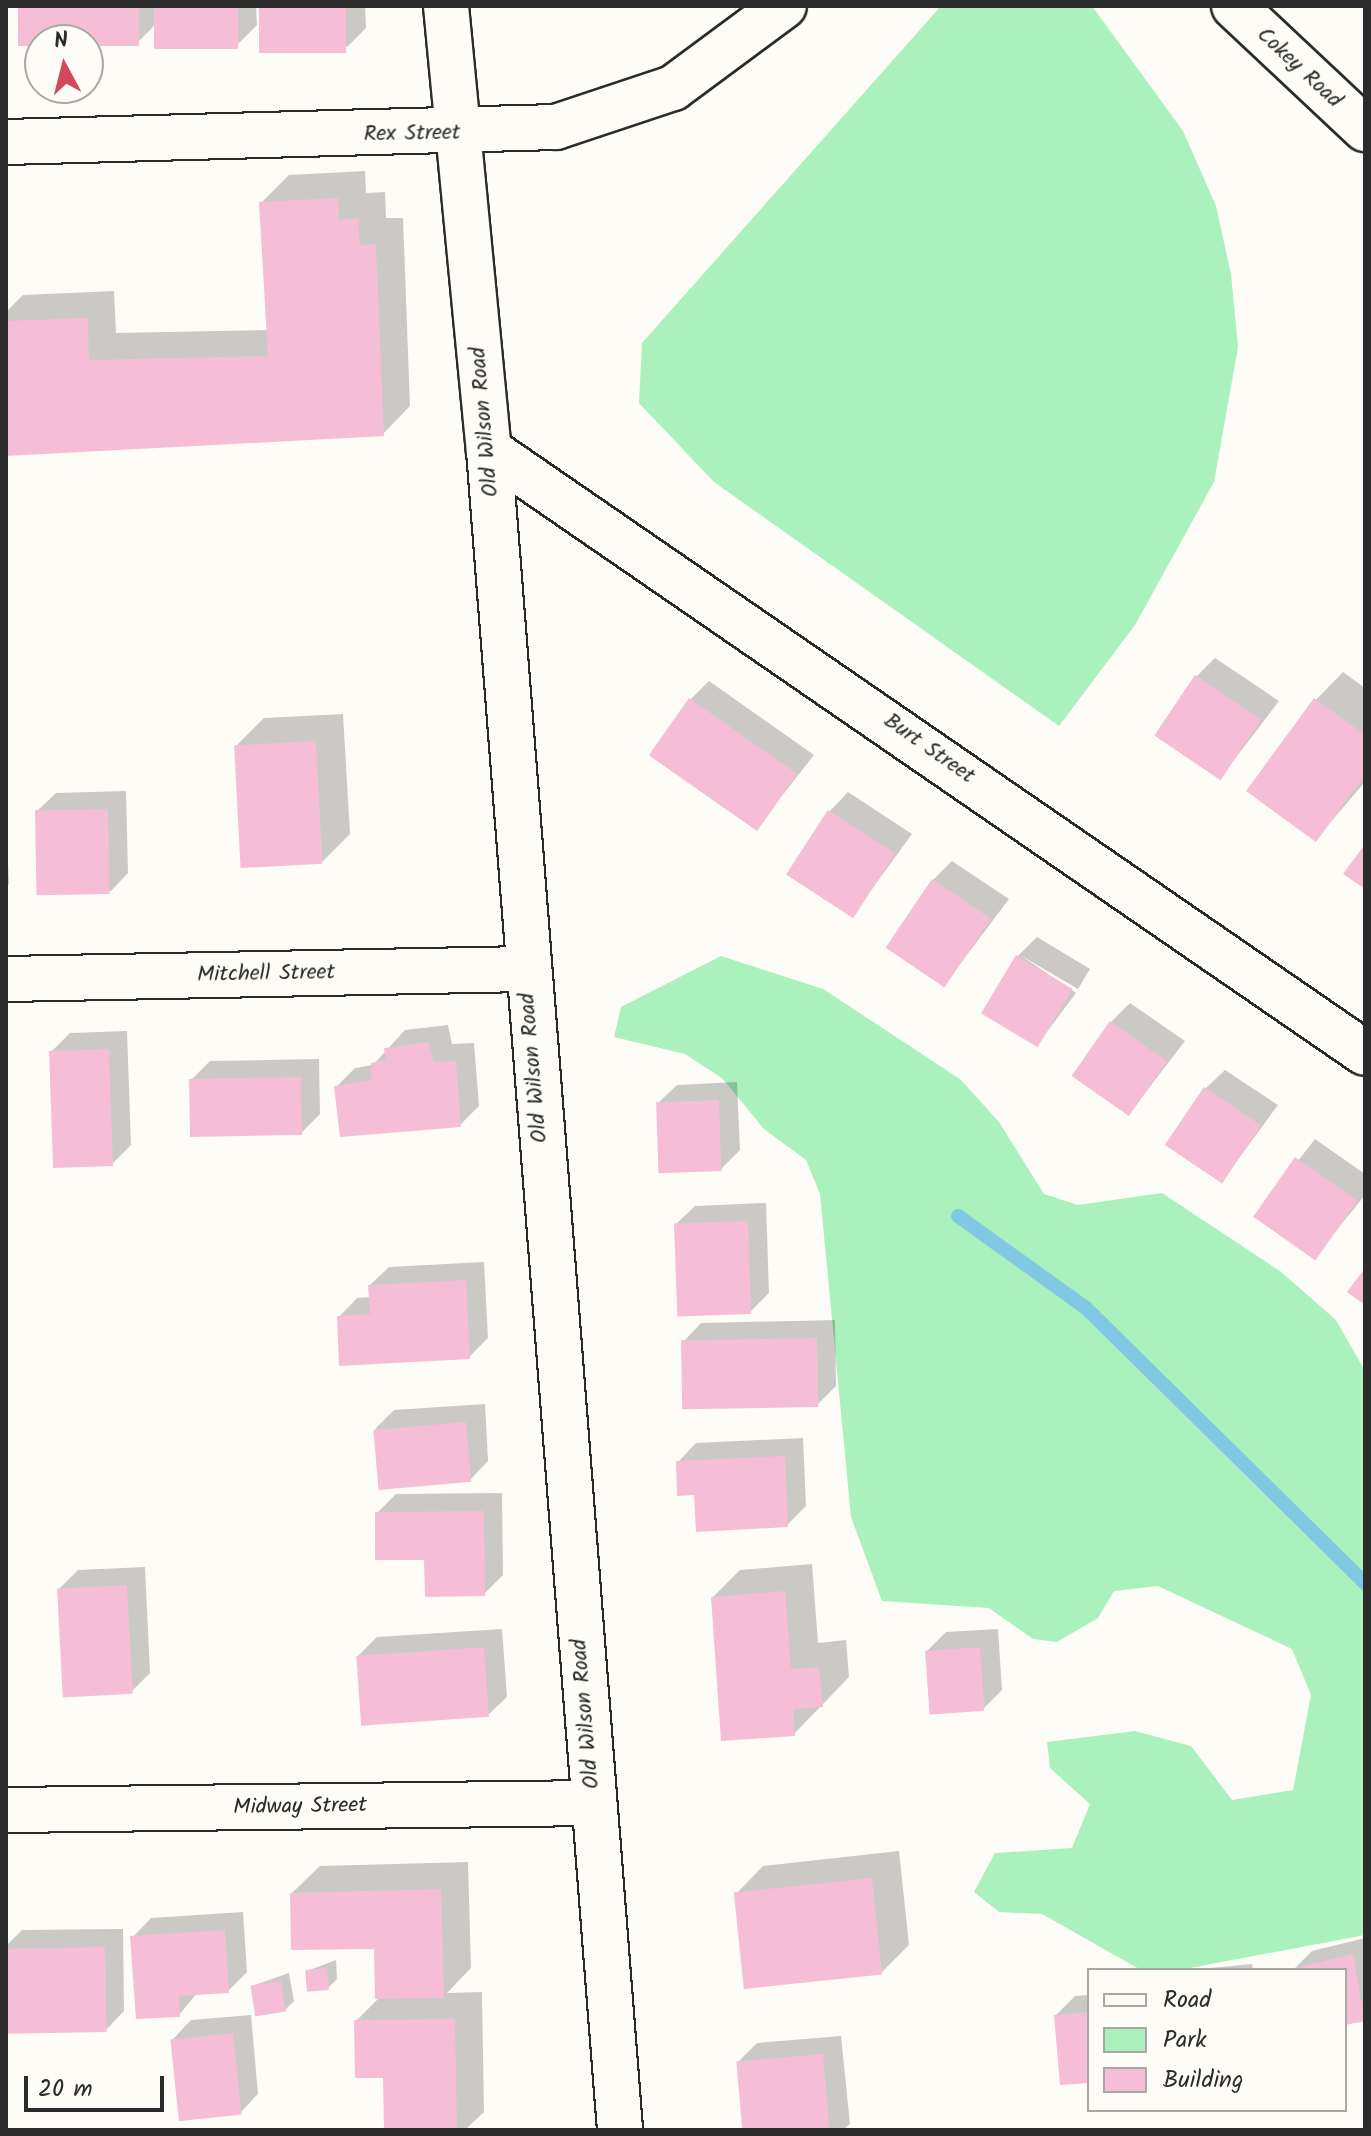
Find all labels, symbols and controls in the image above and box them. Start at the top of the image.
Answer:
street label: Cokey Road [1251,22,1347,114]
text: N [52,23,70,60]
north arrow [24,24,104,104]
street label: Rex Street [363,120,461,148]
street label: Old Wilson Road [465,346,505,498]
street label: Burt Street [878,708,980,790]
street label: Mitchell Street [197,960,335,988]
street label: Old Wilson Road [514,992,554,1144]
street label: Old Wilson Road [566,1638,606,1790]
street label: Midway Street [233,1793,367,1821]
legend [1087,1968,1347,2112]
text: Road [1163,1981,1211,2020]
text: Park [1163,2021,1207,2060]
scale bar [28,2060,168,2110]
text: Building [1163,2061,1243,2100]
text: 20 m [38,2070,93,2109]

